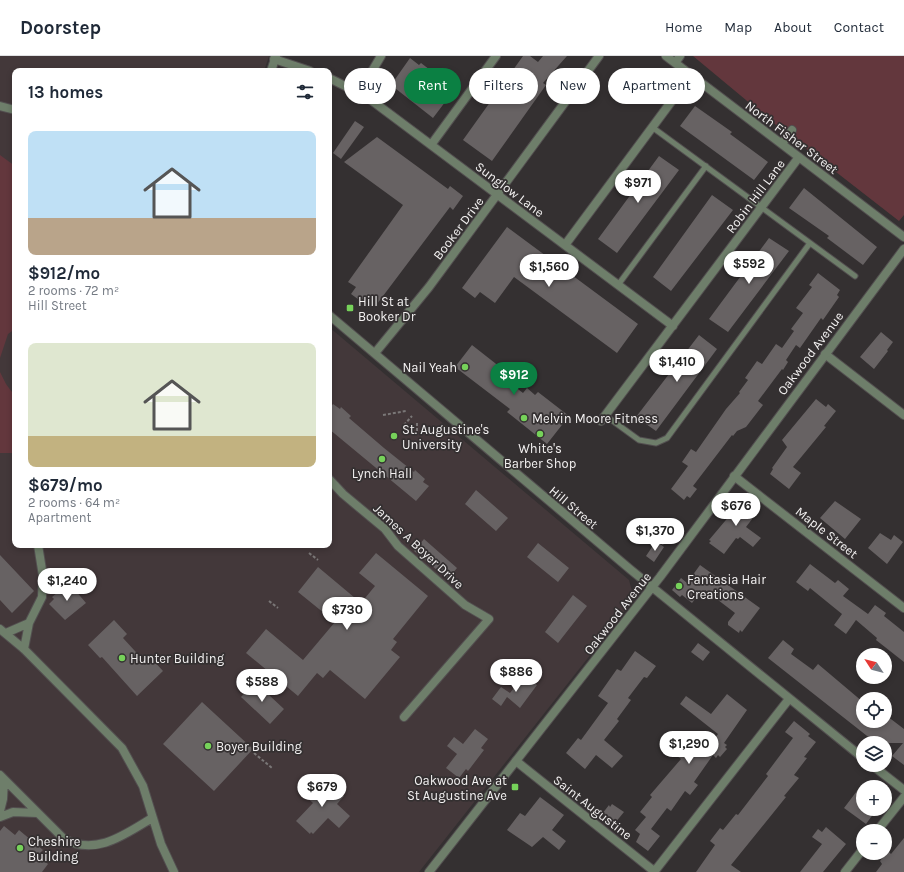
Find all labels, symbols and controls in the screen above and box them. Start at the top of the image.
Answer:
text: Doorstep [20,17,101,39]
text: Home [665,19,702,36]
text: Map [724,19,752,36]
text: About [774,19,812,36]
text: Contact [834,19,884,36]
chip: Buy [344,68,396,104]
chip: Rent [404,68,461,104]
chip: Filters [469,68,538,104]
chip: New [546,68,600,104]
chip: Apartment [608,68,705,104]
icon: filters [294,81,316,103]
text: 13 homes [28,82,103,102]
street label: North Fisher Street [742,98,841,177]
street label: Robin Hill Lane [723,156,788,236]
icon: home [136,157,208,229]
street label: Sunglow Lane [472,159,547,220]
pin: $971 [614,170,662,204]
text: $971 [624,175,652,190]
street label: Booker Drive [430,194,487,263]
pin: $592 [725,251,773,285]
pin: $1,560 [516,254,582,288]
text: $592 [733,256,765,271]
text: $1,560 [529,259,569,274]
text: $912/mo [28,263,100,283]
text: 2 rooms · 72 m² [28,283,119,298]
place label: Hill St at Booker Dr [358,294,416,324]
text: Hill Street [28,298,87,313]
marker: Hill St at Booker Dr [345,303,355,313]
street label: Oakwood Avenue [774,309,847,398]
pin: $1,410 [644,349,710,383]
text: $1,410 [658,354,696,369]
place label: Nail Yeah [402,360,457,375]
marker: Nail Yeah [460,362,470,372]
pin: $912 [490,362,538,396]
text: $912 [499,367,529,382]
icon: home [136,369,208,441]
place label: Melvin Moore Fitness [532,411,658,426]
marker: Melvin Moore Fitness [519,413,529,423]
place label: St. Augustine's University [402,422,490,452]
marker: White's Barber Shop [535,429,545,439]
marker: St. Augustine's University [389,431,399,441]
place label: White's Barber Shop [504,441,576,471]
marker: Lynch Hall [377,454,387,464]
place label: Lynch Hall [352,466,412,481]
text: $679/mo [28,475,103,495]
street label: Hill Street [546,483,601,532]
pin: $676 [712,493,760,527]
text: 2 rooms · 64 m² [28,495,120,510]
text: $676 [720,498,752,513]
street label: James A Boyer Drive [370,501,467,592]
street label: Maple Street [793,503,861,561]
text: Apartment [28,510,91,525]
pin: $1,370 [622,518,688,552]
text: $1,370 [635,523,675,538]
pin: $1,240 [34,568,100,602]
street label: Oakwood Avenue [581,569,654,657]
place label: Fantasia Hair Creations [687,572,766,602]
text: $1,240 [47,573,87,588]
marker: Fantasia Hair Creations [674,581,684,591]
pin: $730 [323,597,371,631]
text: $730 [331,602,363,617]
north arrow [856,648,892,684]
map controls [856,648,892,860]
place label: Hunter Building [130,651,225,666]
marker: Hunter Building [117,653,127,663]
pin: $886 [492,659,540,693]
text: $886 [499,664,533,679]
pin: $588 [238,669,286,703]
text: $588 [245,674,279,689]
button: locate [856,692,892,728]
pin: $1,290 [656,731,722,765]
text: $1,290 [669,736,709,751]
button: layers [856,736,892,772]
place label: Boyer Building [216,739,303,754]
marker: Boyer Building [203,741,213,751]
street label: Saint Augustine [550,772,635,843]
place label: Oakwood Ave at St Augustine Ave [407,773,507,803]
pin: $679 [298,774,346,808]
text: $679 [306,779,338,794]
button: + [856,780,892,816]
marker: Oakwood Ave at St Augustine Ave [510,782,520,792]
button: − [856,824,892,860]
place label: Cheshire Building [28,834,81,864]
marker: Cheshire Building [15,843,25,853]

